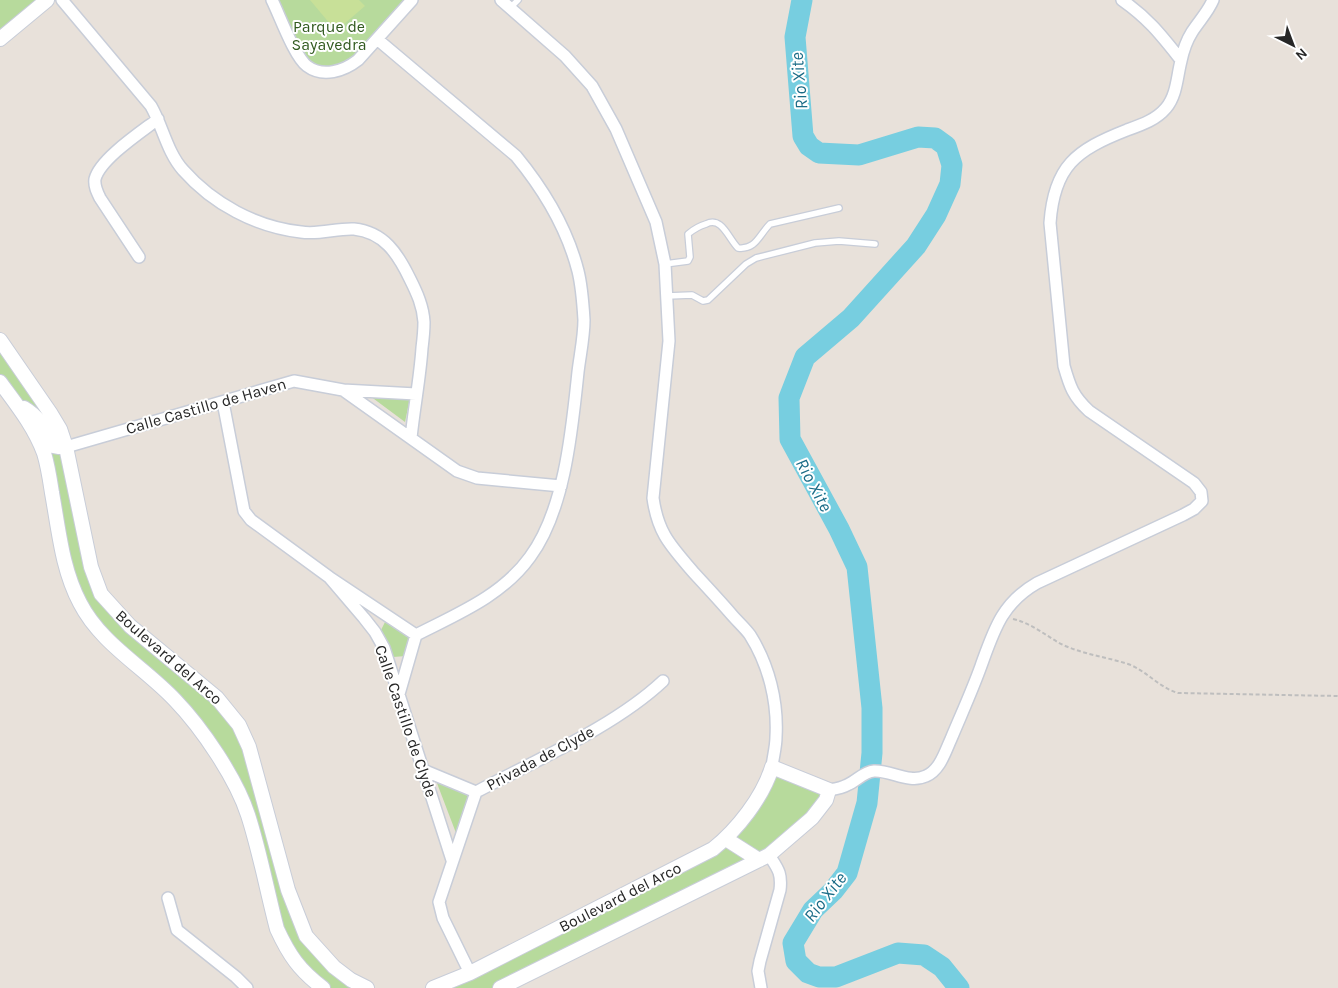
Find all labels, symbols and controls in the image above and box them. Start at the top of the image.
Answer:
park label: Parque de Sayavedra [291,17,367,54]
north arrow [1268,20,1318,70]
text: N [1292,45,1311,64]
water label: Rio Xite [786,52,812,110]
street label: Calle Castillo de Haven [124,374,288,438]
water label: Rio Xite [791,455,837,515]
street label: Boulevard del Arco [112,606,226,708]
street label: Calle Castillo de Clyde [371,642,441,800]
street label: Privada de Clyde [483,722,597,794]
street label: Boulevard del Arco [556,858,684,936]
water label: Rio Xite [799,868,851,926]

